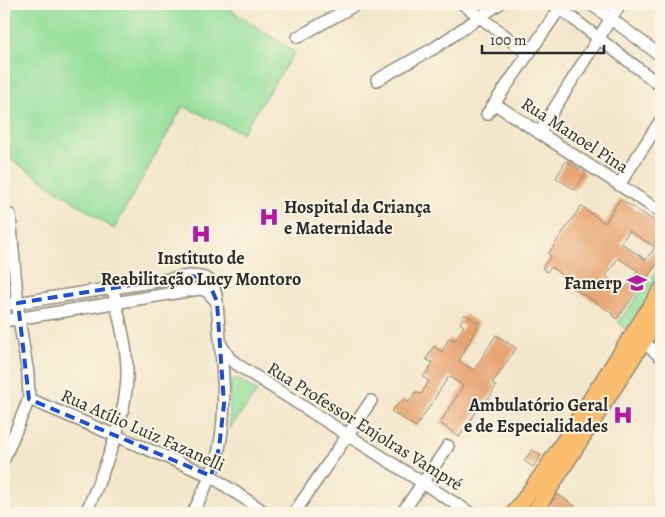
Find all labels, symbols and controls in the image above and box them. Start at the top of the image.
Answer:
scale bar [482,22,605,54]
text: 100 m [490,30,527,50]
street label: Rua Manoel Pina [517,91,634,179]
place label: Hospital da Criança e Maternidade [284,195,432,240]
hospital icon: Hospital da Criança e Maternidade [258,206,280,228]
hospital icon: Instituto de Reabilitação Lucy Montoro [190,223,212,245]
place label: Instituto de Reabilitação Lucy Montoro [101,246,301,291]
place label: Famerp [564,271,622,295]
school or university icon: Famerp [626,272,648,294]
street label: Rua Professor Enjolras Vampré [263,356,467,496]
street label: Rua Atílio Luiz Fazanelli [57,383,229,477]
place label: Ambulatório Geral e de Especialidades [464,393,608,438]
hospital icon: Ambulatório Geral e de Especialidades [612,404,634,426]

